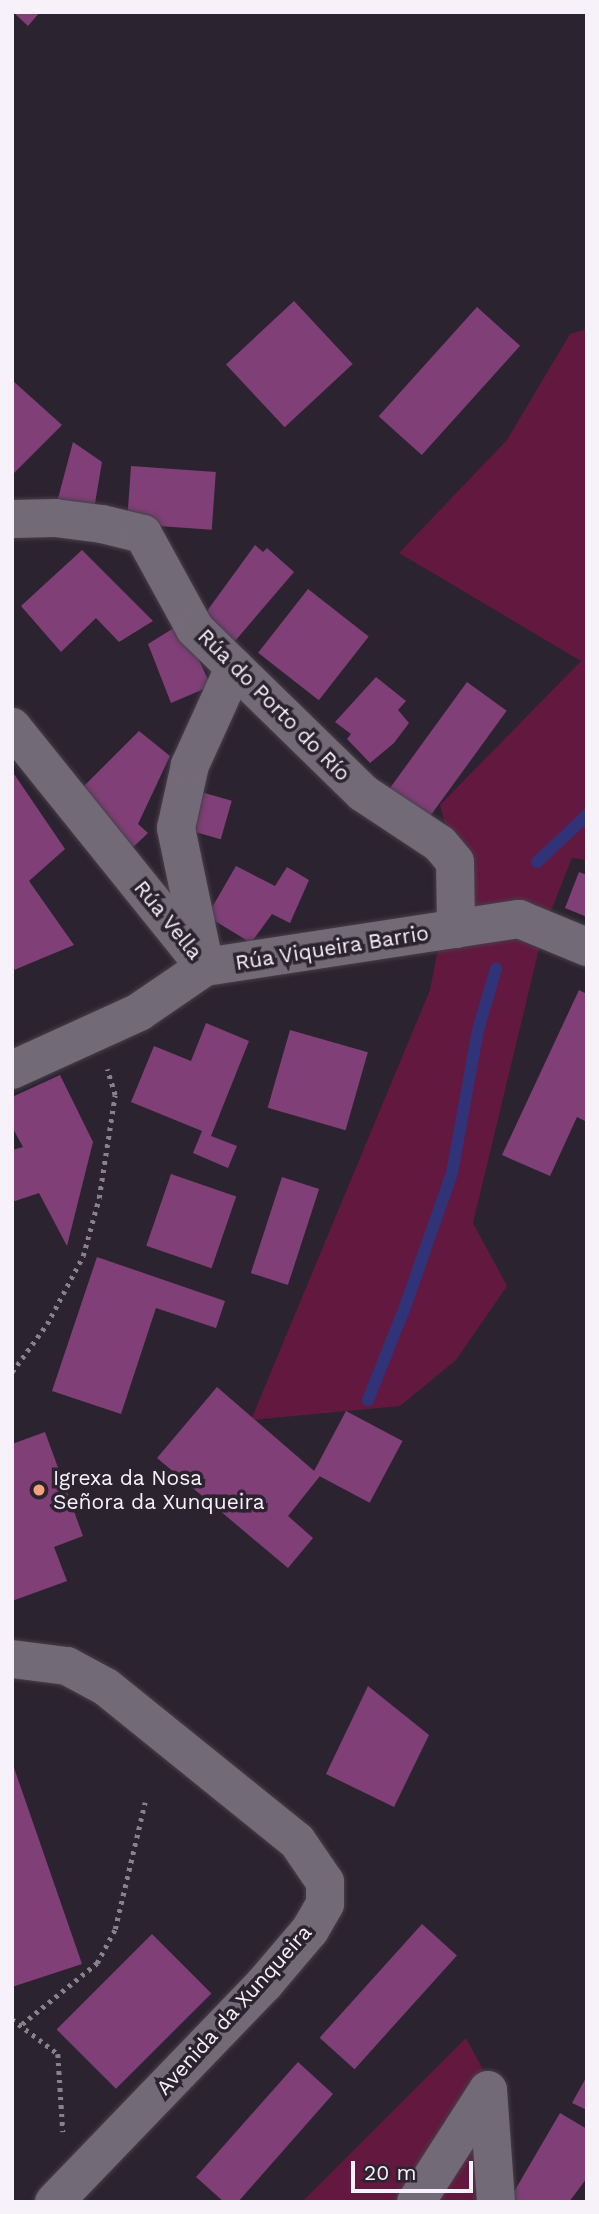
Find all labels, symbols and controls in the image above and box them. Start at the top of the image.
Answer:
street label: Rúa do Porto do Río [192,623,356,787]
street label: Rúa Vella [128,875,208,965]
street label: Rúa Viqueira Barrio [233,920,431,976]
place label: Igrexa da Nosa Señora da Xunqueira [53,1465,266,1515]
marker: Igrexa da Nosa Señora da Xunqueira [31,1482,47,1498]
street label: Avenida da Xunqueira [151,1919,317,2101]
scale bar [354,2148,476,2192]
text: 20 m [364,2160,416,2185]

